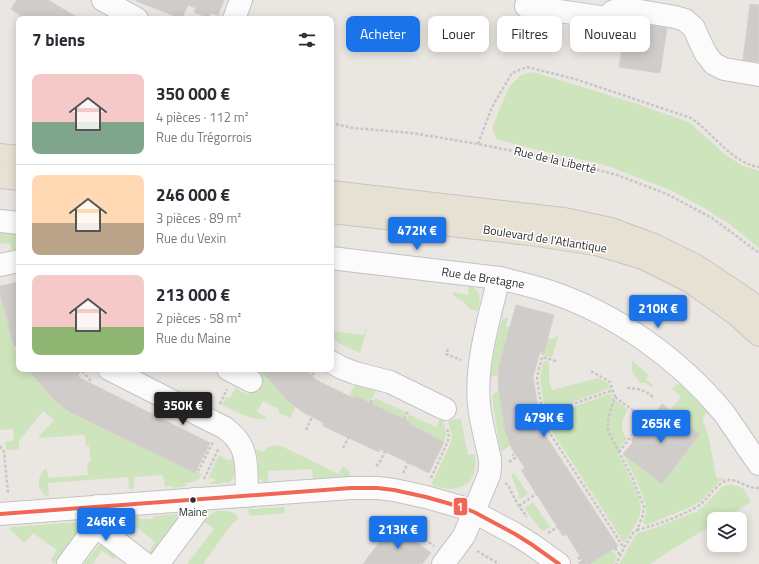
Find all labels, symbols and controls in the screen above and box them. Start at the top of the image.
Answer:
chip: Acheter [346,16,420,52]
chip: Louer [428,16,489,52]
chip: Filtres [497,16,562,52]
chip: Nouveau [570,16,650,52]
text: 7 biens [32,27,85,53]
icon: filters [296,29,318,51]
text: 350 000 € [156,81,230,107]
icon: home [64,90,112,138]
text: 4 pièces · 112 m² [156,107,248,127]
text: Rue du Trégorrois [156,127,252,147]
street label: Rue de la Liberté [512,141,598,178]
text: 246 000 € [156,182,230,208]
icon: home [64,191,112,239]
text: 3 pièces · 89 m² [156,208,241,228]
pin: 472K € [384,217,450,251]
street label: Boulevard de l'Atlantique [482,219,608,258]
text: 472K € [397,220,437,240]
text: Rue du Vexin [156,228,226,248]
street label: Rue de Bretagne [440,262,526,293]
text: 213 000 € [156,282,230,308]
icon: home [64,291,112,339]
pin: 210K € [625,295,691,329]
text: 210K € [638,298,678,318]
text: 2 pièces · 58 m² [156,308,241,328]
text: Rue du Maine [156,328,231,348]
pin: 350K € [150,392,216,426]
text: 350K € [163,395,203,415]
pin: 479K € [511,404,577,438]
text: 479K € [524,407,564,427]
pin: 265K € [628,410,694,444]
text: 265K € [641,413,681,433]
marker: Maine [188,495,198,505]
line badge: 1 [453,497,468,516]
text: 1 [457,499,463,515]
place label: Maine [179,504,208,520]
pin: 246K € [73,508,139,542]
text: 246K € [86,511,126,531]
map controls [707,512,747,552]
button: layers [707,512,747,552]
pin: 213K € [365,516,431,550]
text: 213K € [378,519,418,539]

